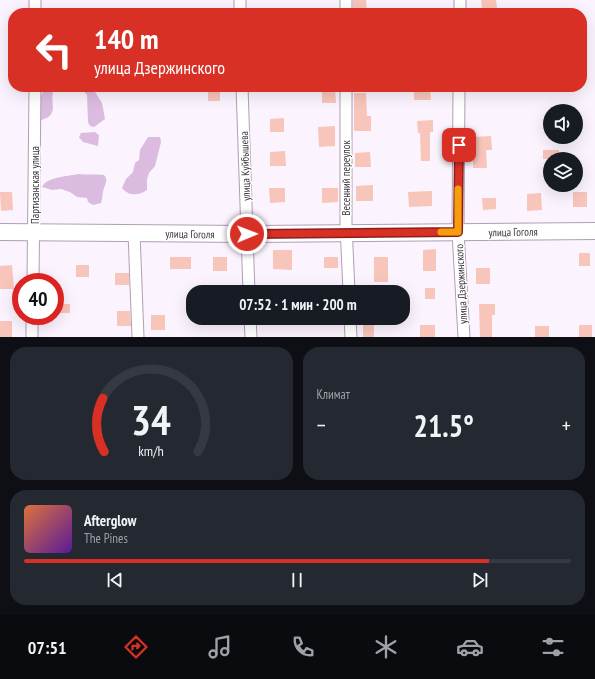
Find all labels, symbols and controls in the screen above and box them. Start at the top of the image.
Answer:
text: 140 m [94,20,158,57]
icon: left [28,24,80,76]
text: улица Дзержинского [94,56,225,79]
map controls [543,104,583,192]
button: sound [543,104,583,144]
pin [442,128,476,162]
street label: улица Куйбышева [237,131,253,201]
icon: arrive [448,134,470,156]
street label: Весенний переулок [339,140,353,216]
street label: Партизанская улица [28,146,42,224]
button: layers [543,152,583,192]
position arrow [226,213,268,255]
street label: улица Гоголя [488,225,538,239]
street label: улица Гоголя [165,227,215,241]
street label: улица Дзержинского [452,243,470,324]
speed limit sign: 40 [12,273,64,325]
text: 07:52 · 1 мин · 200 m [239,295,357,314]
text: Климат [317,386,350,403]
text: 34 [131,392,171,445]
text: 21.5° [414,406,474,445]
text: − [317,411,326,439]
text: + [562,411,571,439]
text: km/h [139,440,164,459]
text: Afterglow [84,511,136,530]
text: The Pines [84,530,128,547]
icon: previous [104,569,126,591]
icon: pause [286,569,308,591]
icon: next [469,569,491,591]
icon: directions [122,633,150,661]
icon: music [206,633,234,661]
icon: phone [289,633,317,661]
icon: climate [372,633,400,661]
icon: car [456,633,484,661]
icon: filters [539,633,567,661]
text: 07:51 [28,636,67,659]

